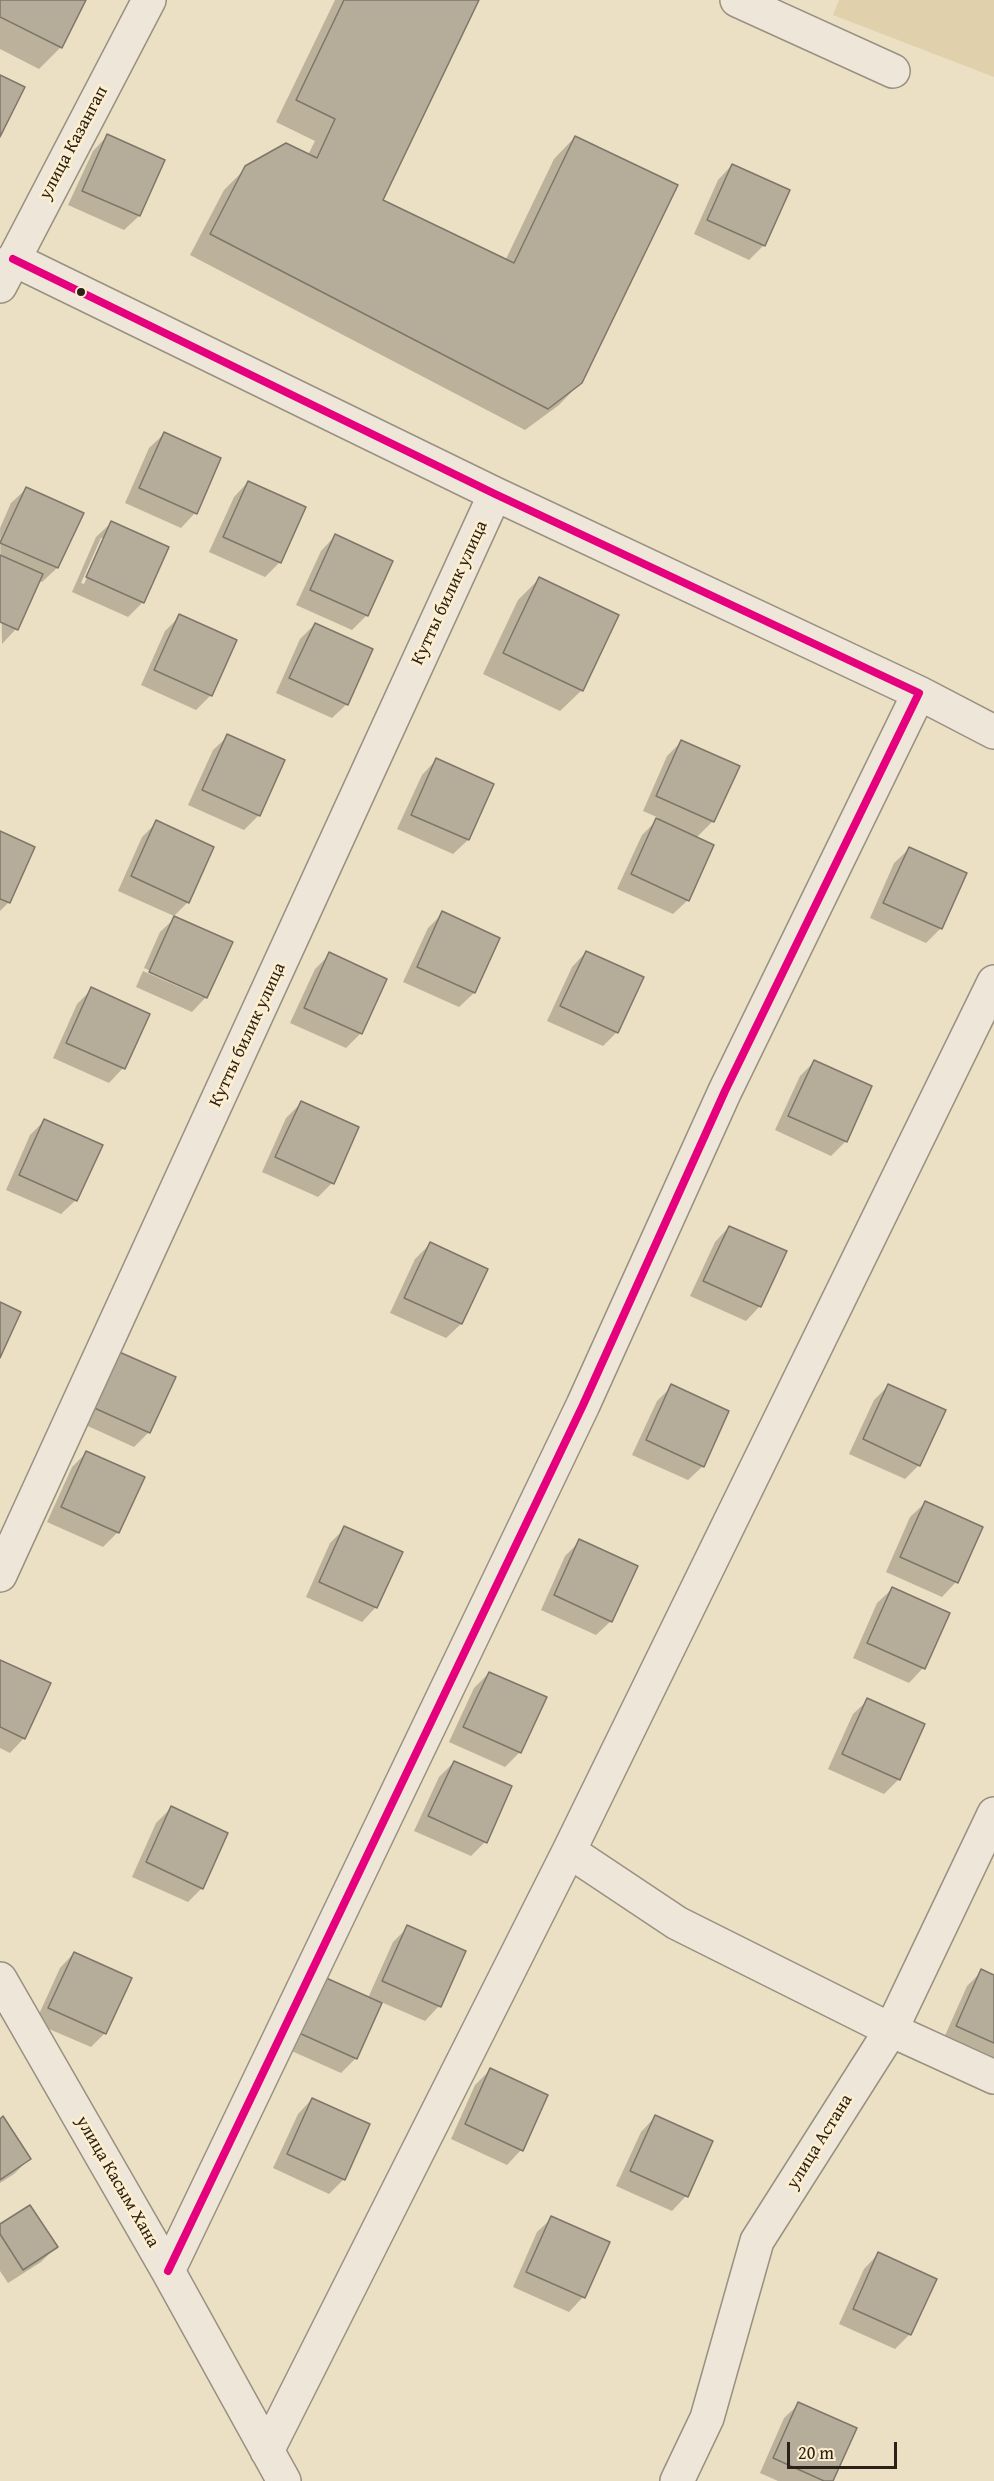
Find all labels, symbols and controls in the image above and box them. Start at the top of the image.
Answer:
street label: улица Казангап [35,83,113,203]
unlabelled marker [75,286,87,298]
street label: Кутты билик улица [407,517,493,669]
street label: Кутты билик улица [205,959,291,1111]
street label: улица Астана [782,2091,858,2193]
street label: улица Касым Хана [71,2112,163,2252]
scale bar [790,2430,900,2468]
text: 20 m [798,2439,834,2466]

